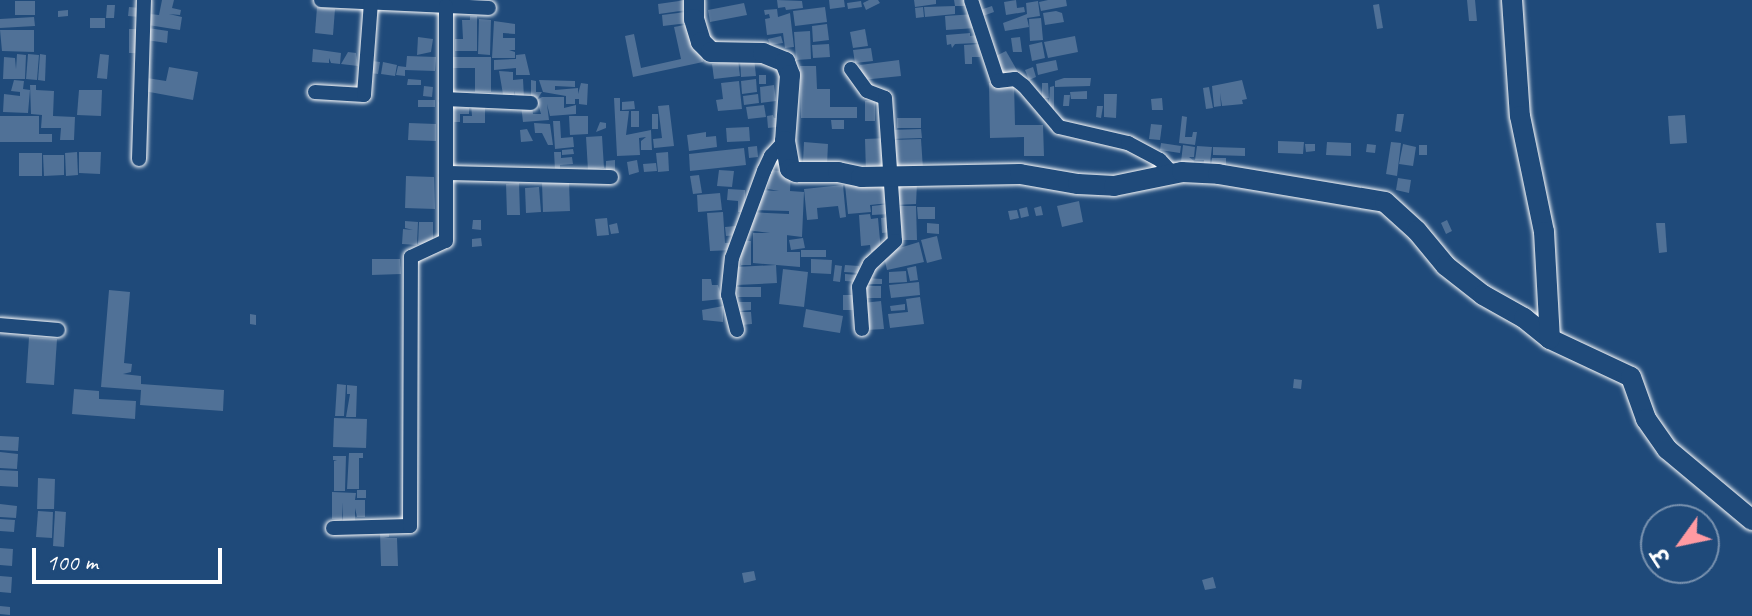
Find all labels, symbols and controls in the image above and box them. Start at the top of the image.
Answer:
north arrow [1640,504,1720,584]
scale bar [36,532,226,582]
text: उ [1646,542,1677,570]
text: 100 m [46,547,98,577]

